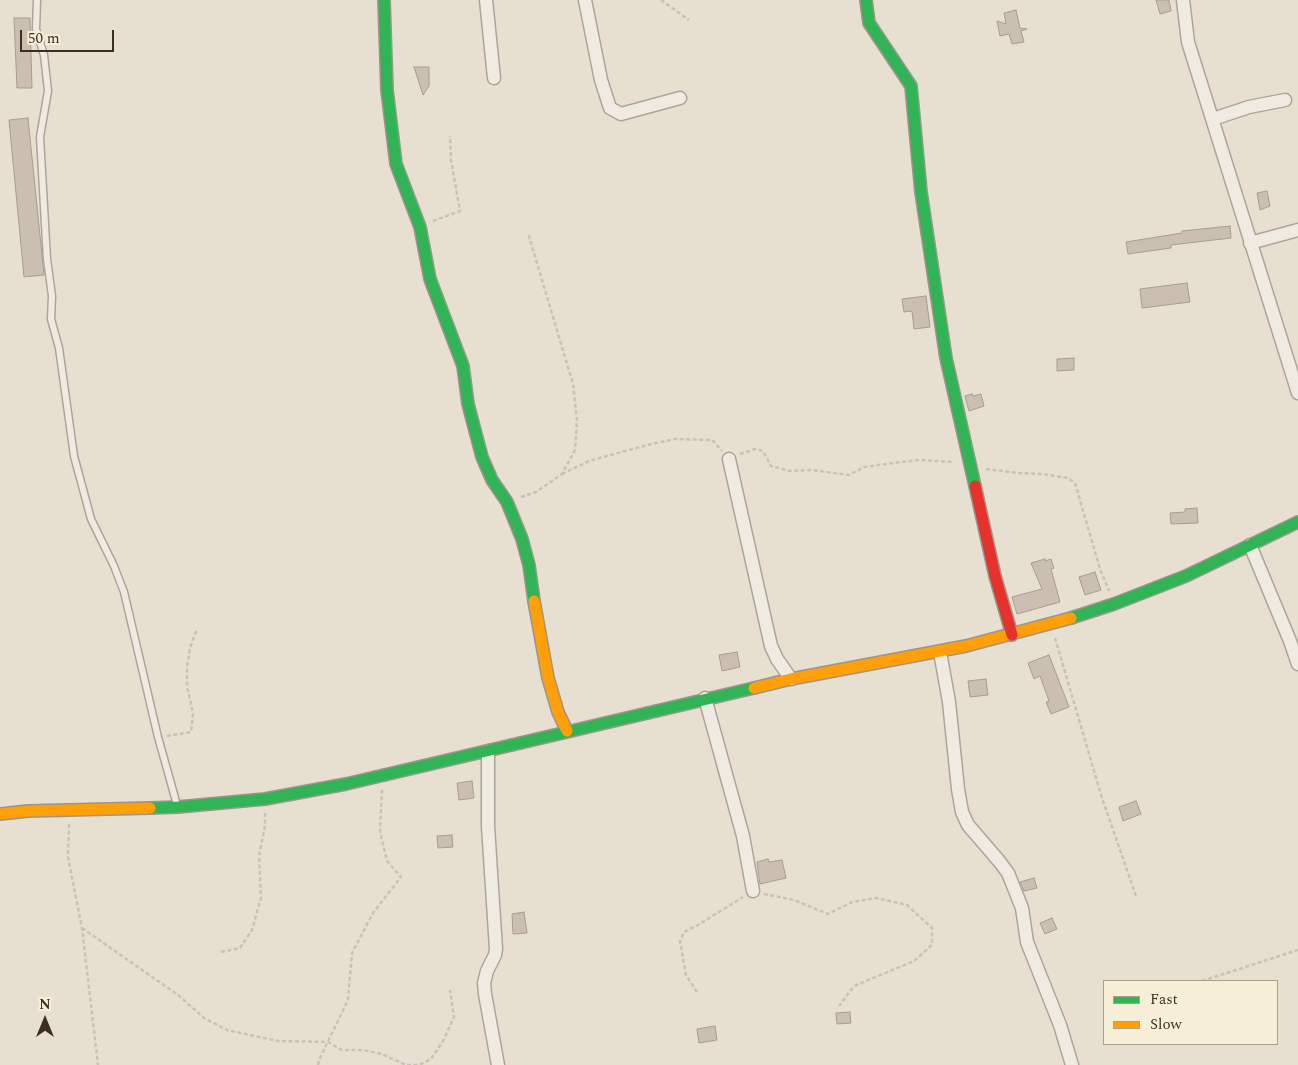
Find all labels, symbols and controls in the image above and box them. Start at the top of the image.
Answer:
scale bar [22,20,116,52]
text: 50 m [28,27,60,50]
legend [1103,980,1278,1045]
text: Fast [1150,988,1178,1011]
text: N [39,994,51,1015]
north arrow [20,995,70,1045]
text: Slow [1150,1013,1182,1036]

